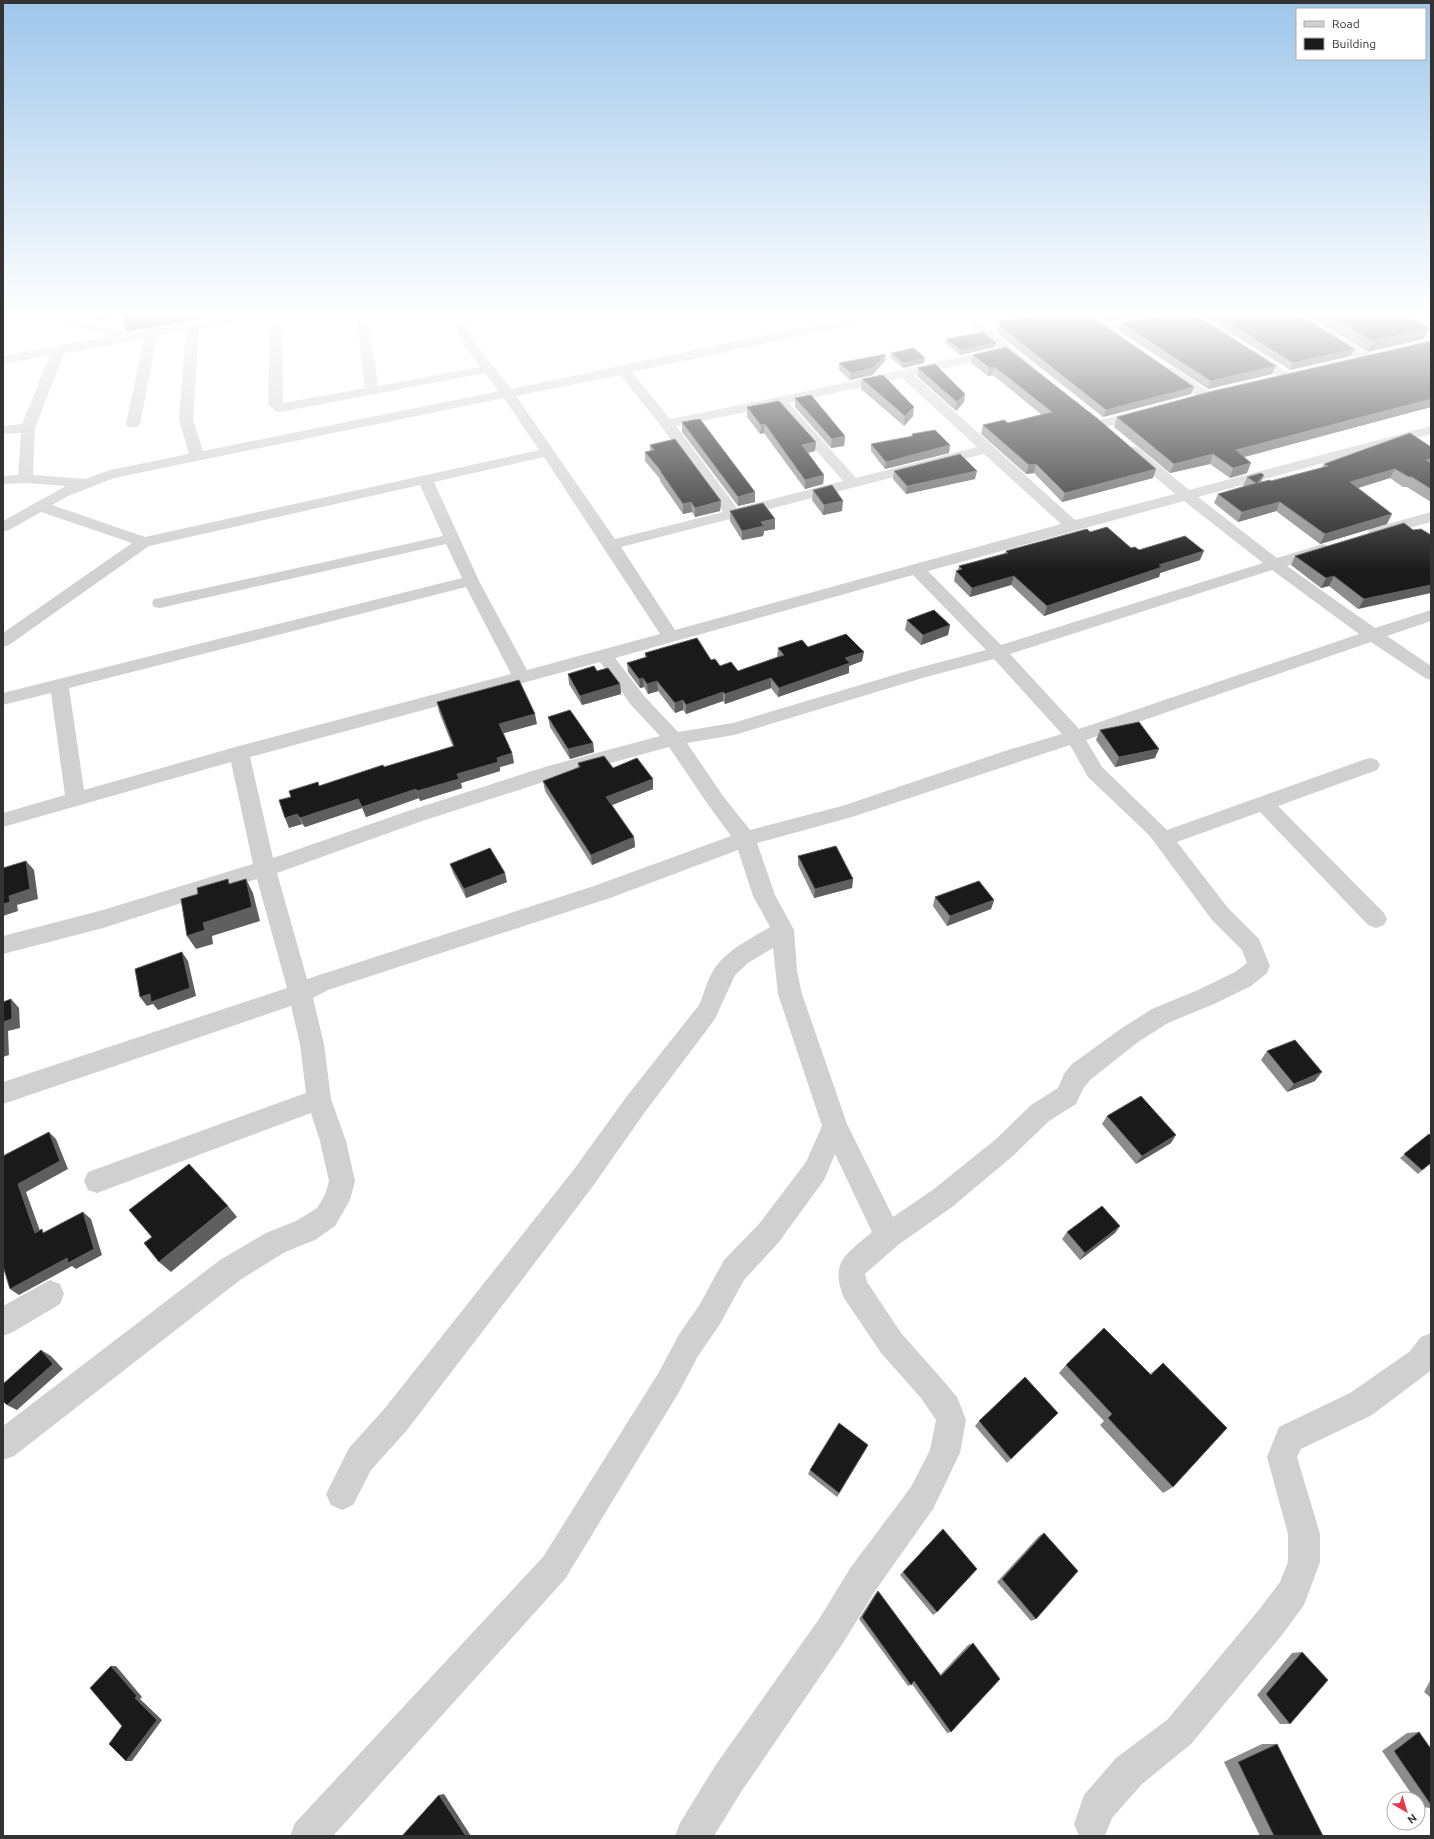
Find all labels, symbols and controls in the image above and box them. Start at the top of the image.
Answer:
legend [1296,8,1426,60]
text: Road [1332,17,1360,30]
text: Building [1332,37,1376,50]
north arrow [1386,1791,1426,1831]
text: N [1405,1812,1419,1826]

